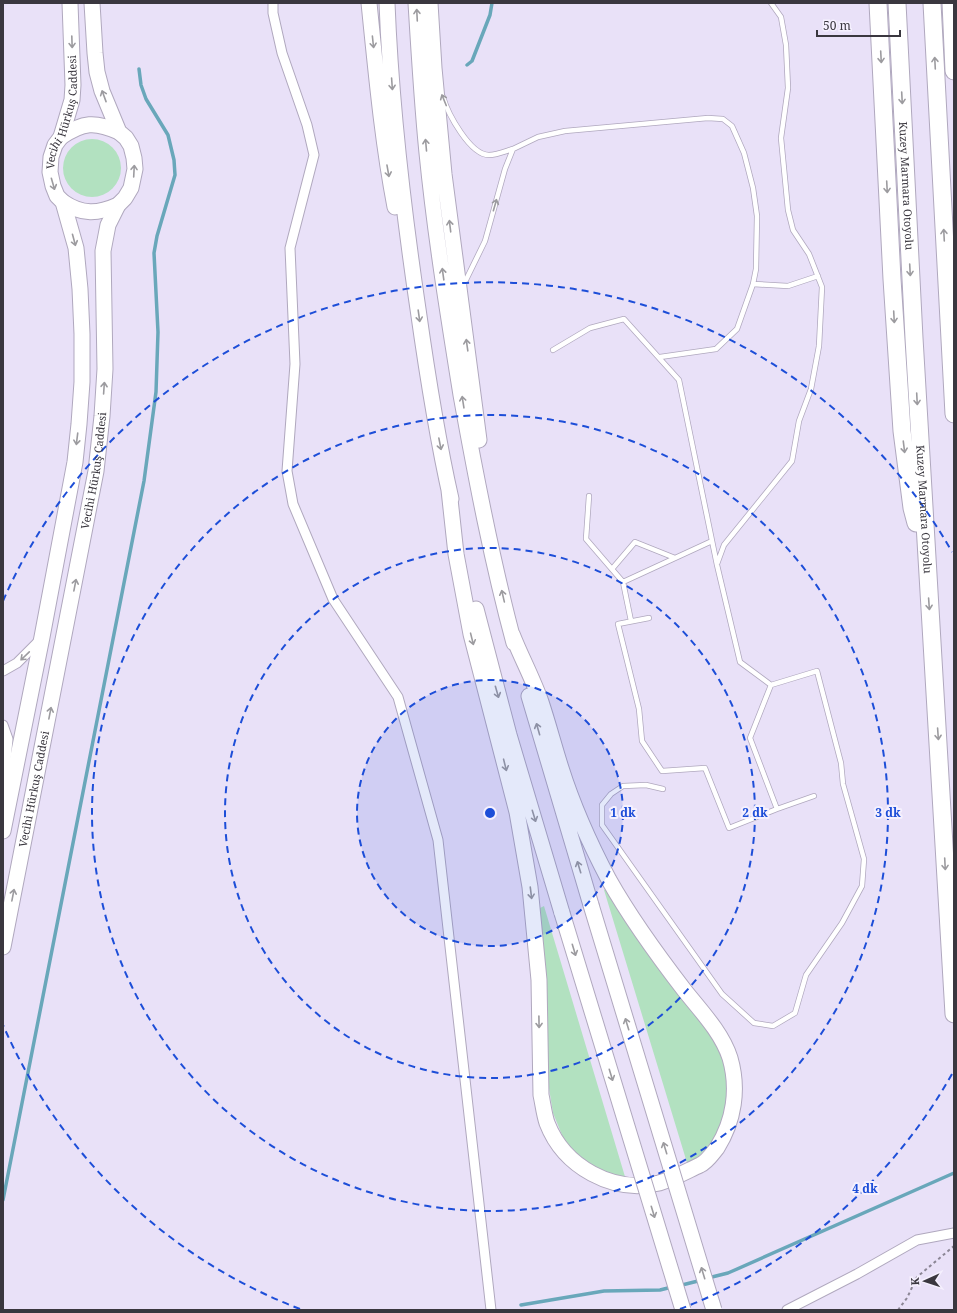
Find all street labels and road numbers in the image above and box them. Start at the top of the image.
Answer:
street label: Vecihi Hürkuş Caddesi [42,54,80,169]
street label: Kuzey Marmara Otoyolu [896,121,918,250]
street label: Vecihi Hürkuş Caddesi [77,411,109,530]
street label: Kuzey Marmara Otoyolu [913,445,936,574]
street label: Vecihi Hürkuş Caddesi [15,729,52,848]

